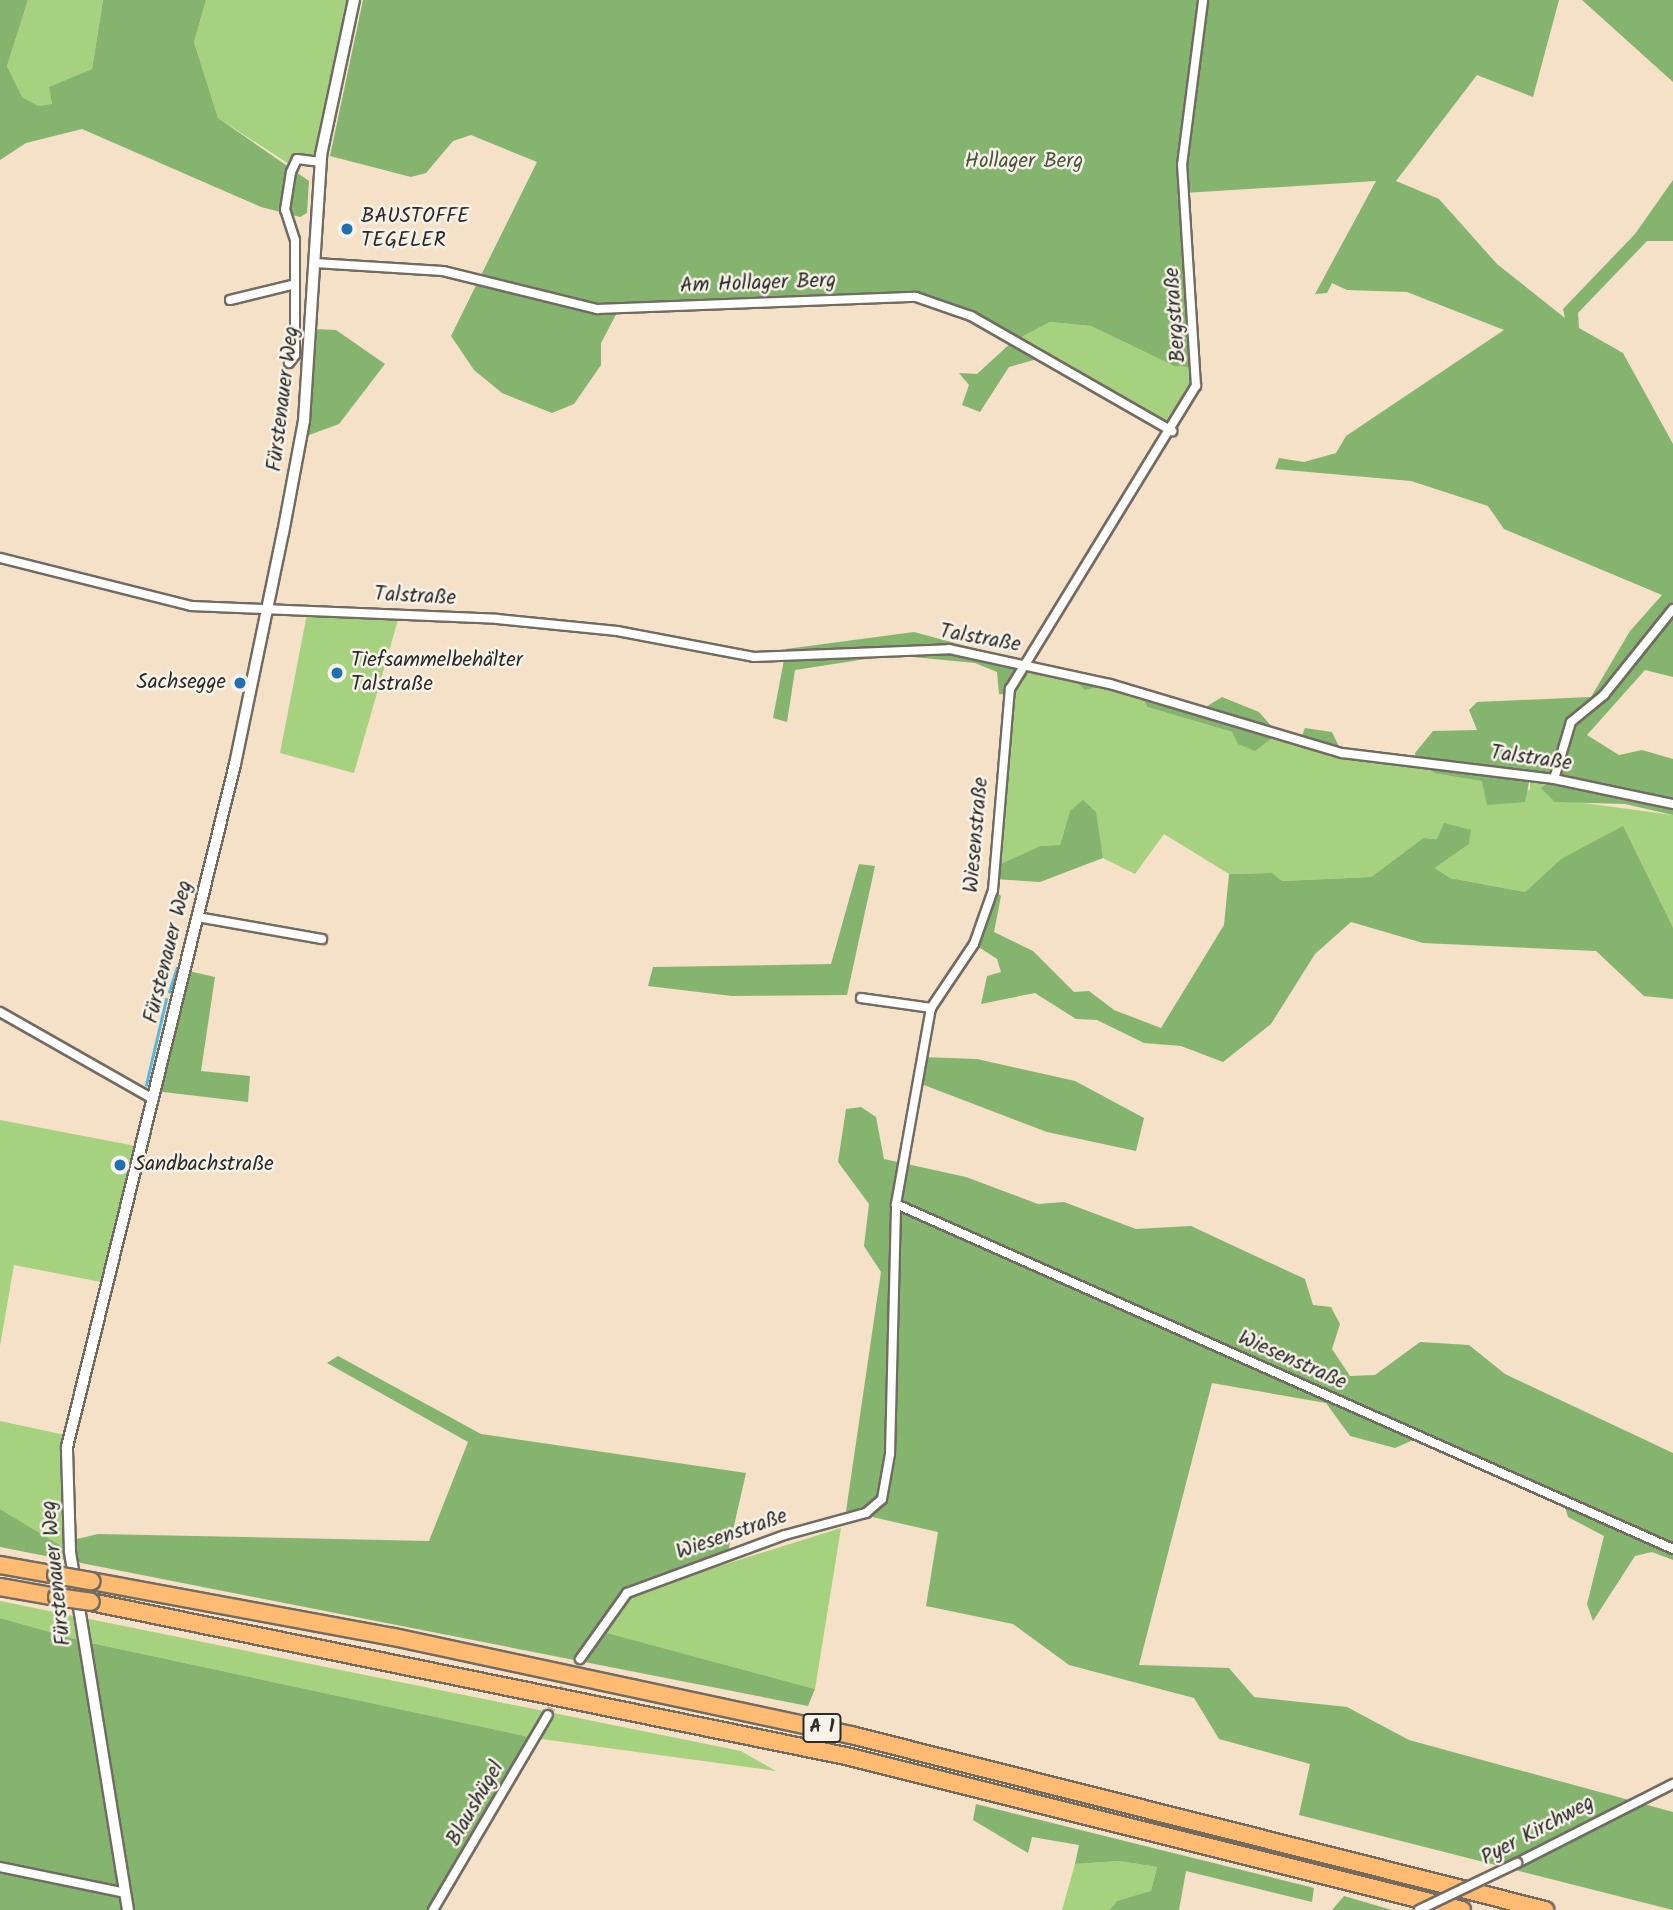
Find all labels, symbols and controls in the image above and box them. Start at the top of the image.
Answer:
park label: Hollager Berg [965,149,1083,175]
place label: BAUSTOFFE TEGELER [361,204,469,254]
marker: BAUSTOFFE TEGELER [339,221,355,237]
street label: Bergstraße [1160,267,1192,363]
street label: Am Hollager Berg [680,269,836,299]
street label: Fürstenauer Weg [263,325,305,473]
street label: Talstraße [373,582,457,612]
street label: Talstraße [938,619,1022,659]
place label: Tiefsammelbehälter Talstraße [351,648,523,698]
marker: Tiefsammelbehälter Talstraße [329,665,345,681]
place label: Sachsegge [137,670,226,696]
marker: Sachsegge [232,675,248,691]
street label: Talstraße [1489,741,1573,777]
street label: Wiesenstraße [959,776,995,894]
street label: Fürstenauer Weg [139,878,199,1026]
place label: Sandbachstraße [134,1152,274,1178]
marker: Sandbachstraße [112,1157,128,1173]
street label: Wiesenstraße [1234,1326,1350,1396]
street label: Fürstenauer Weg [37,1499,77,1647]
street label: Wiesenstraße [673,1504,791,1566]
road number: A 1 [801,1712,843,1744]
street label: Blaushügel [442,1757,510,1851]
street label: Pyer Kirchweg [1477,1791,1599,1871]

